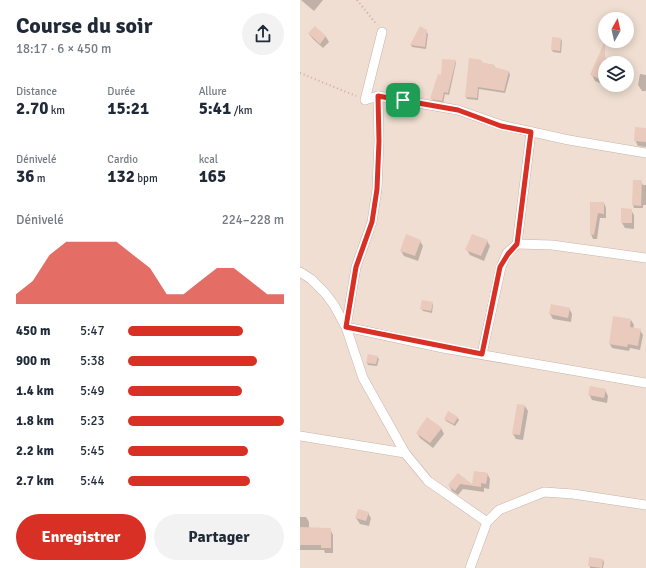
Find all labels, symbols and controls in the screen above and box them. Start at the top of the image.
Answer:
text: Course du soir [16,12,152,39]
north arrow [598,12,634,48]
map controls [598,12,634,92]
button: share [242,13,284,55]
text: 18:17 · 6 × 450 m [16,41,111,57]
button: layers [598,56,634,92]
pin [386,83,420,117]
text: Distance [16,85,57,98]
text: Durée [107,85,135,98]
text: Allure [199,85,227,98]
icon: arrive [392,89,414,111]
text: 2.70 [16,98,48,119]
text: 15:21 [107,98,149,119]
text: 5:41 [199,98,231,119]
text: km [48,104,65,117]
text: /km [231,104,253,117]
text: Dénivelé [16,153,57,166]
text: Cardio [107,153,138,166]
text: kcal [199,153,218,166]
text: 36 [16,166,34,187]
text: 132 [107,166,135,187]
text: 165 [199,166,226,187]
text: m [34,172,46,185]
text: bpm [135,172,158,185]
text: Dénivelé [16,212,64,228]
text: 224–228 m [222,212,284,228]
text: 450 m [16,323,50,339]
text: 5:47 [80,323,105,339]
text: 900 m [16,353,50,369]
text: 5:38 [80,353,105,369]
text: 1.4 km [16,383,54,399]
text: 5:49 [80,383,105,399]
text: 1.8 km [16,413,54,429]
text: 5:23 [80,413,105,429]
text: 2.2 km [16,443,54,459]
text: 5:45 [80,443,105,459]
text: 2.7 km [16,473,54,489]
text: 5:44 [80,473,105,489]
button: Enregistrer [16,514,146,560]
button: Partager [154,514,284,560]

